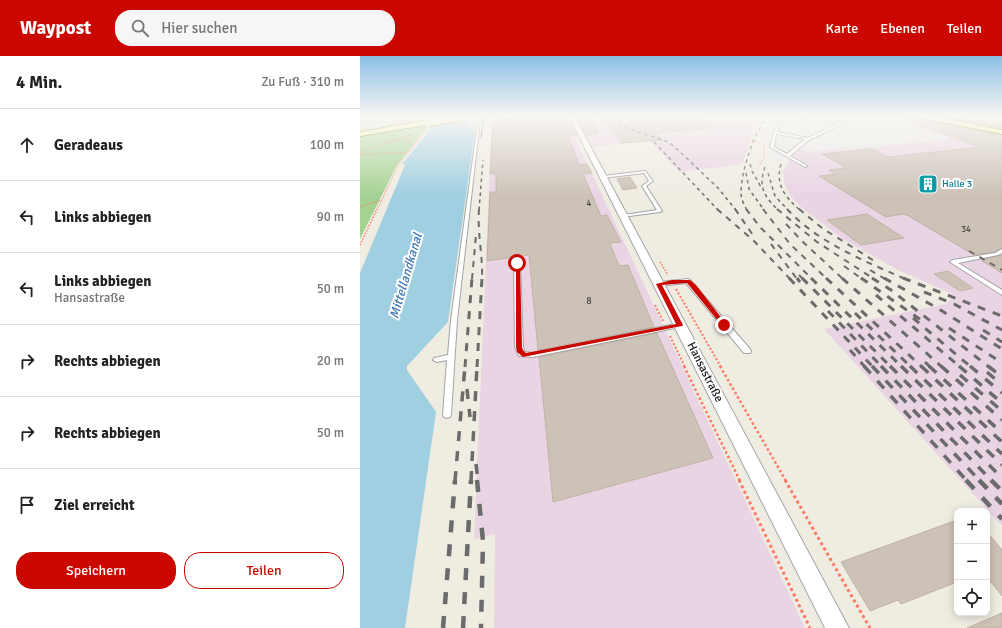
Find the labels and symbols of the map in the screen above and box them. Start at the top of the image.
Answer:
building icon: Halle 3 [917,173,939,195]
place label: Halle 3 [942,178,972,190]
house number: 4 [587,198,592,209]
house number: 34 [961,224,971,235]
water label: Mittellandkanal [386,230,426,321]
route start [508,254,526,272]
house number: 8 [586,295,592,307]
route end [715,316,733,334]
street label: Hansastraße [683,339,727,405]

